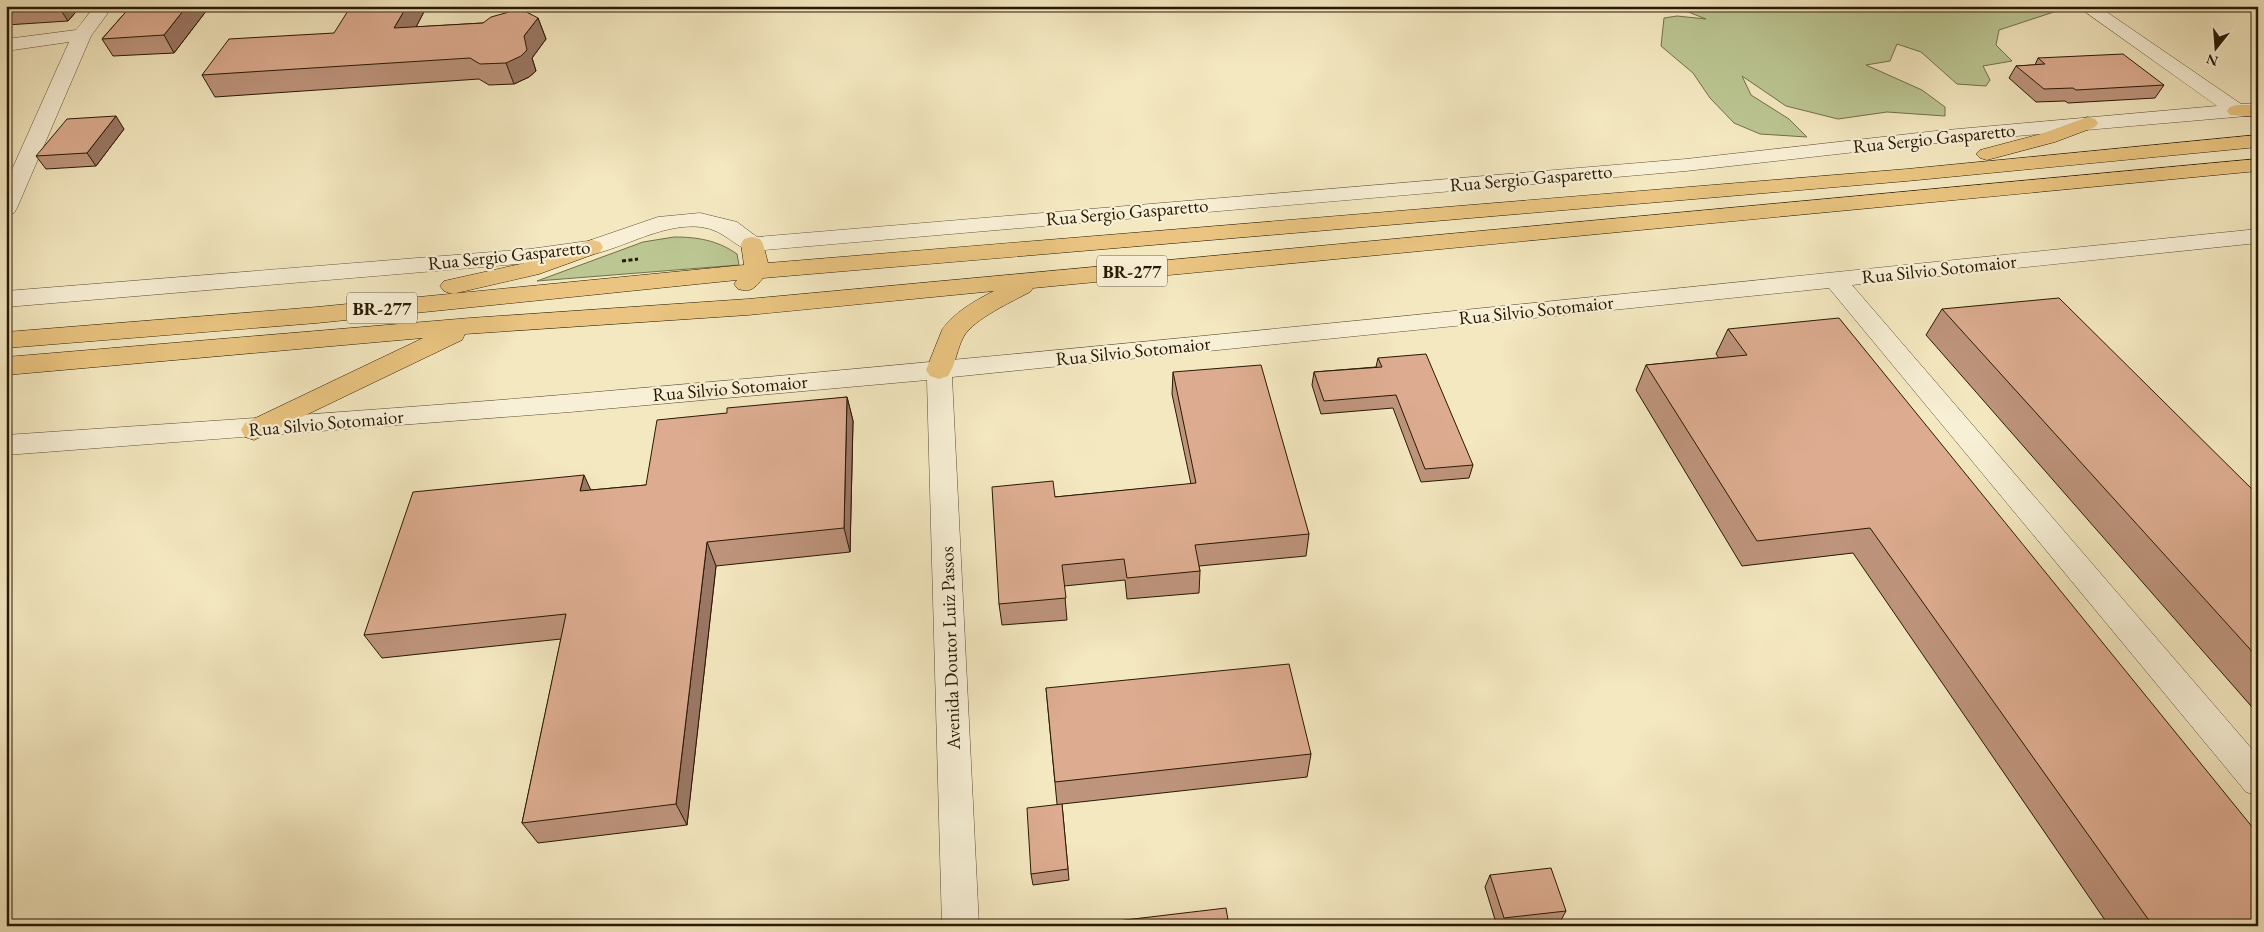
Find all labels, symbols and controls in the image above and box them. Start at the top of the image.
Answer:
north arrow [2192,22,2242,72]
text: N [2204,50,2220,71]
street label: Rua Sergio Gasparetto [1851,117,2017,159]
street label: Rua Sergio Gasparetto [1449,158,1613,198]
street label: Rua Sergio Gasparetto [1045,192,1209,232]
street label: Rua Sergio Gasparetto [426,234,592,276]
street label: Rua Silvio Sotomaior [1860,248,2018,290]
road number: BR-277 [1097,256,1167,286]
street label: Rua Silvio Sotomaior [1457,289,1615,331]
road number: BR-277 [347,292,417,324]
street label: Rua Silvio Sotomaior [1054,330,1212,372]
street label: Rua Silvio Sotomaior [651,369,809,407]
street label: Rua Silvio Sotomaior [247,404,405,442]
street label: Avenida Doutor Luiz Passos [934,546,966,751]

